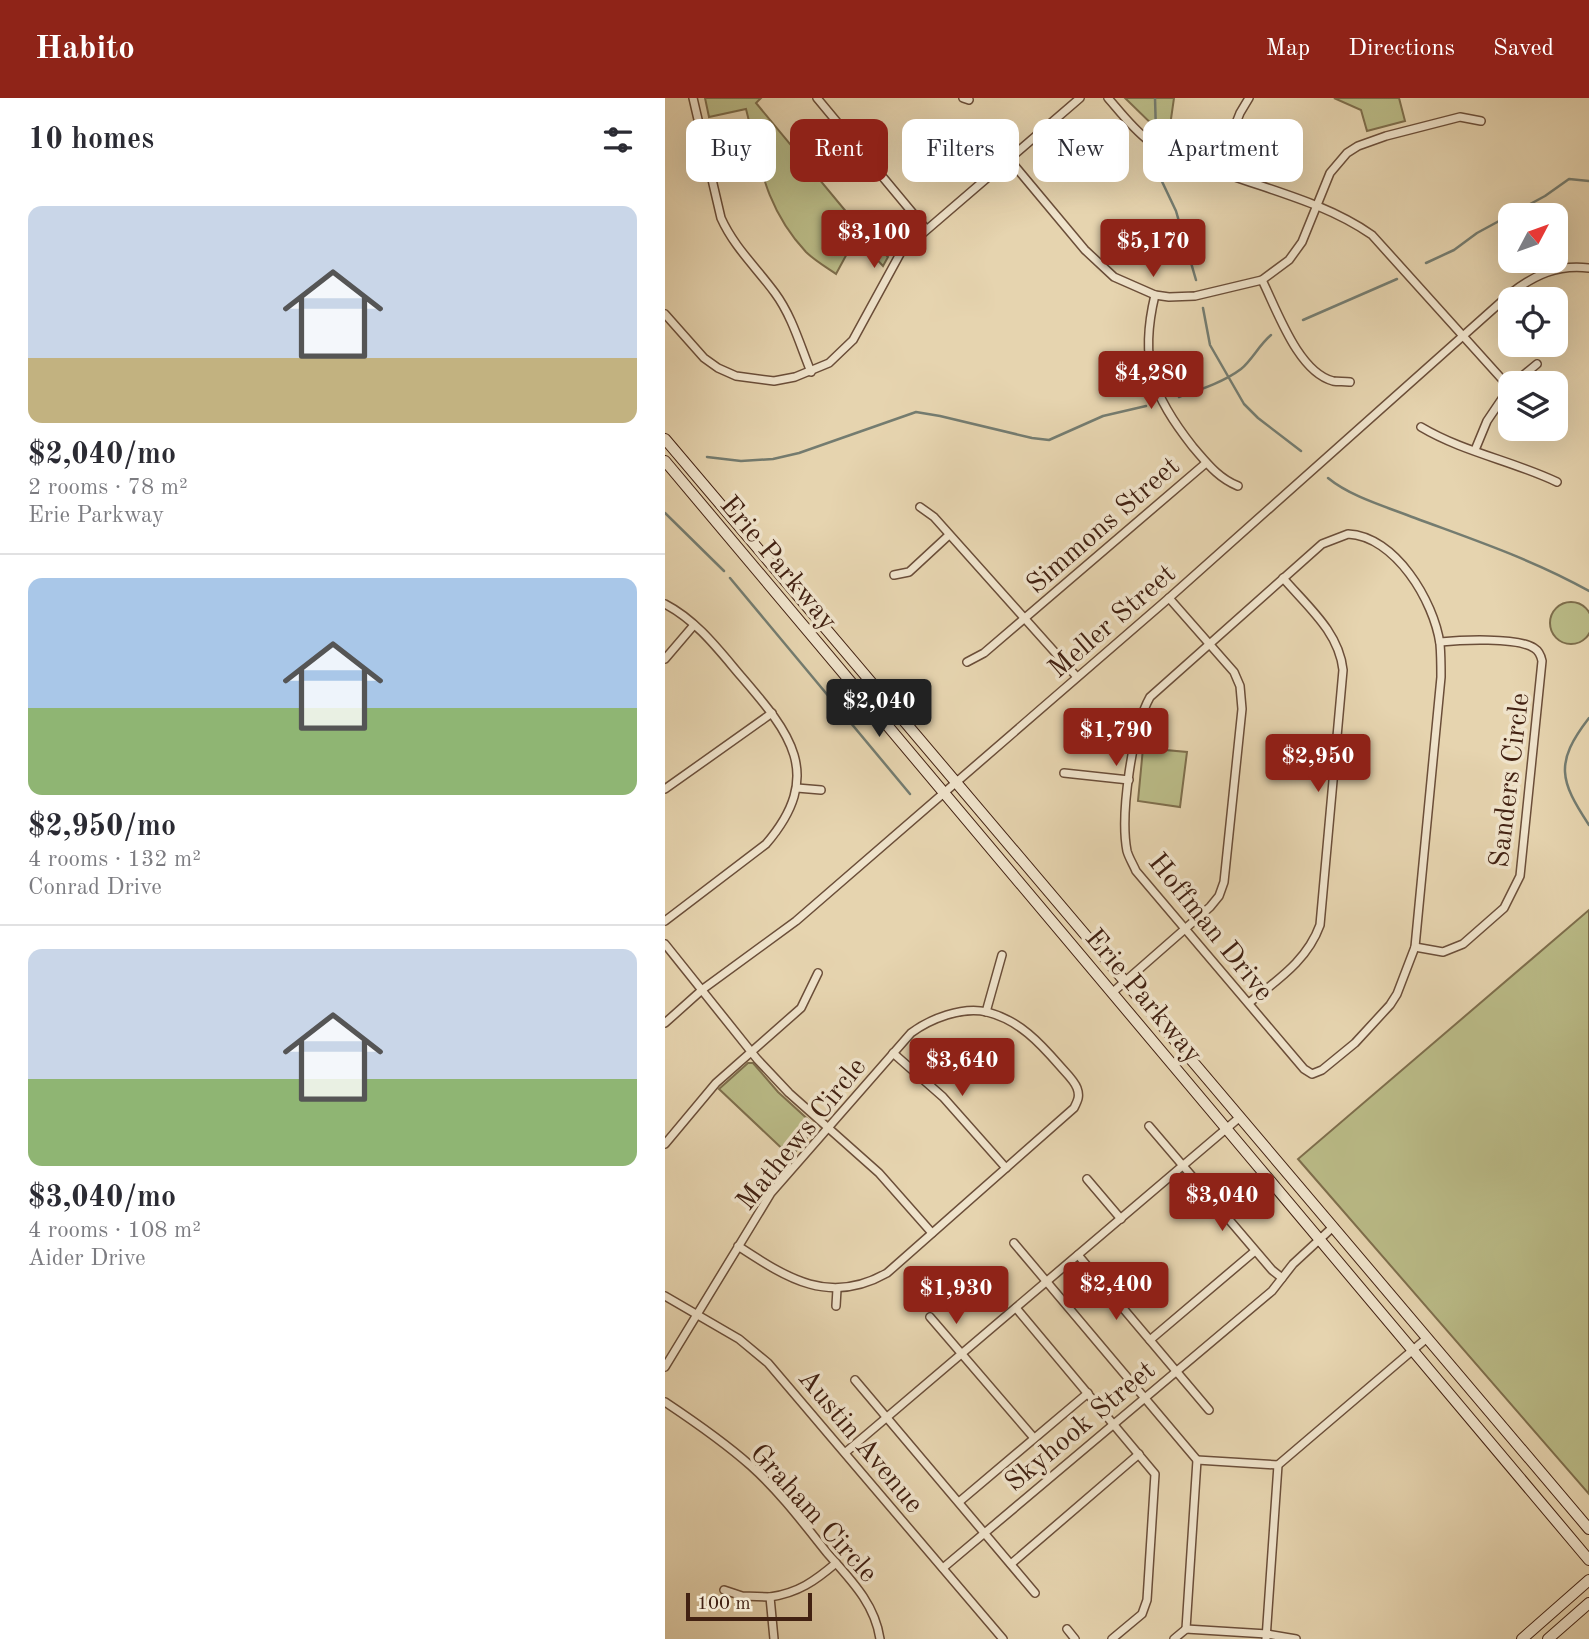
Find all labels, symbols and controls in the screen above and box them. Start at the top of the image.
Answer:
text: Habito [35,33,135,66]
text: Map [1266,37,1310,61]
text: Directions [1348,37,1455,61]
text: Saved [1493,37,1554,61]
chip: Buy [686,119,776,182]
chip: Rent [790,119,888,182]
chip: Filters [902,119,1019,182]
chip: New [1033,119,1129,182]
chip: Apartment [1143,119,1303,182]
icon: filters [599,121,637,159]
text: 10 homes [28,125,154,155]
north arrow [1498,203,1568,273]
map controls [1498,203,1568,441]
pin: $3,100 [817,211,931,270]
pin: $5,170 [1096,220,1210,279]
text: $3,100 [837,221,911,244]
text: $5,170 [1116,230,1190,253]
icon: home [270,251,396,377]
button: locate [1498,287,1568,357]
pin: $4,280 [1094,352,1208,411]
text: $4,280 [1114,362,1188,385]
button: layers [1498,371,1568,441]
text: $2,040/mo [28,440,176,470]
street label: Simmons Street [1022,453,1186,600]
text: 2 rooms · 78 m² [28,476,188,499]
street label: Erie Parkway [714,491,842,637]
text: Erie Parkway [28,504,164,527]
street label: Meller Street [1044,560,1182,685]
icon: home [270,623,396,749]
pin: $2,040 [822,680,936,739]
text: $2,040 [842,690,916,713]
street label: Sanders Circle [1486,691,1536,869]
pin: $1,790 [1059,708,1173,768]
text: $1,790 [1079,719,1153,742]
pin: $2,950 [1261,734,1375,794]
text: $2,950 [1281,745,1355,768]
text: $2,950/mo [28,812,176,842]
text: 4 rooms · 132 m² [28,848,201,871]
street label: Hoffman Drive [1142,849,1277,1007]
text: Conrad Drive [28,876,162,899]
street label: Erie Parkway [1079,924,1207,1070]
icon: home [270,994,396,1120]
pin: $3,640 [905,1038,1019,1098]
text: $3,640 [925,1049,999,1072]
street label: Mathews Circle [732,1053,872,1217]
pin: $3,040 [1165,1174,1279,1233]
text: $3,040/mo [28,1183,176,1213]
text: $3,040 [1185,1184,1259,1207]
text: 4 rooms · 108 m² [28,1219,201,1242]
text: Aider Drive [28,1247,145,1270]
pin: $2,400 [1059,1262,1173,1322]
pin: $1,930 [899,1266,1013,1326]
text: $2,400 [1079,1273,1153,1296]
text: $1,930 [919,1277,993,1300]
street label: Skyhook Street [1001,1357,1161,1498]
street label: Austin Avenue [792,1365,928,1519]
street label: Graham Circle [744,1440,882,1588]
scale bar [686,1590,812,1622]
text: 100 m [697,1595,750,1614]

